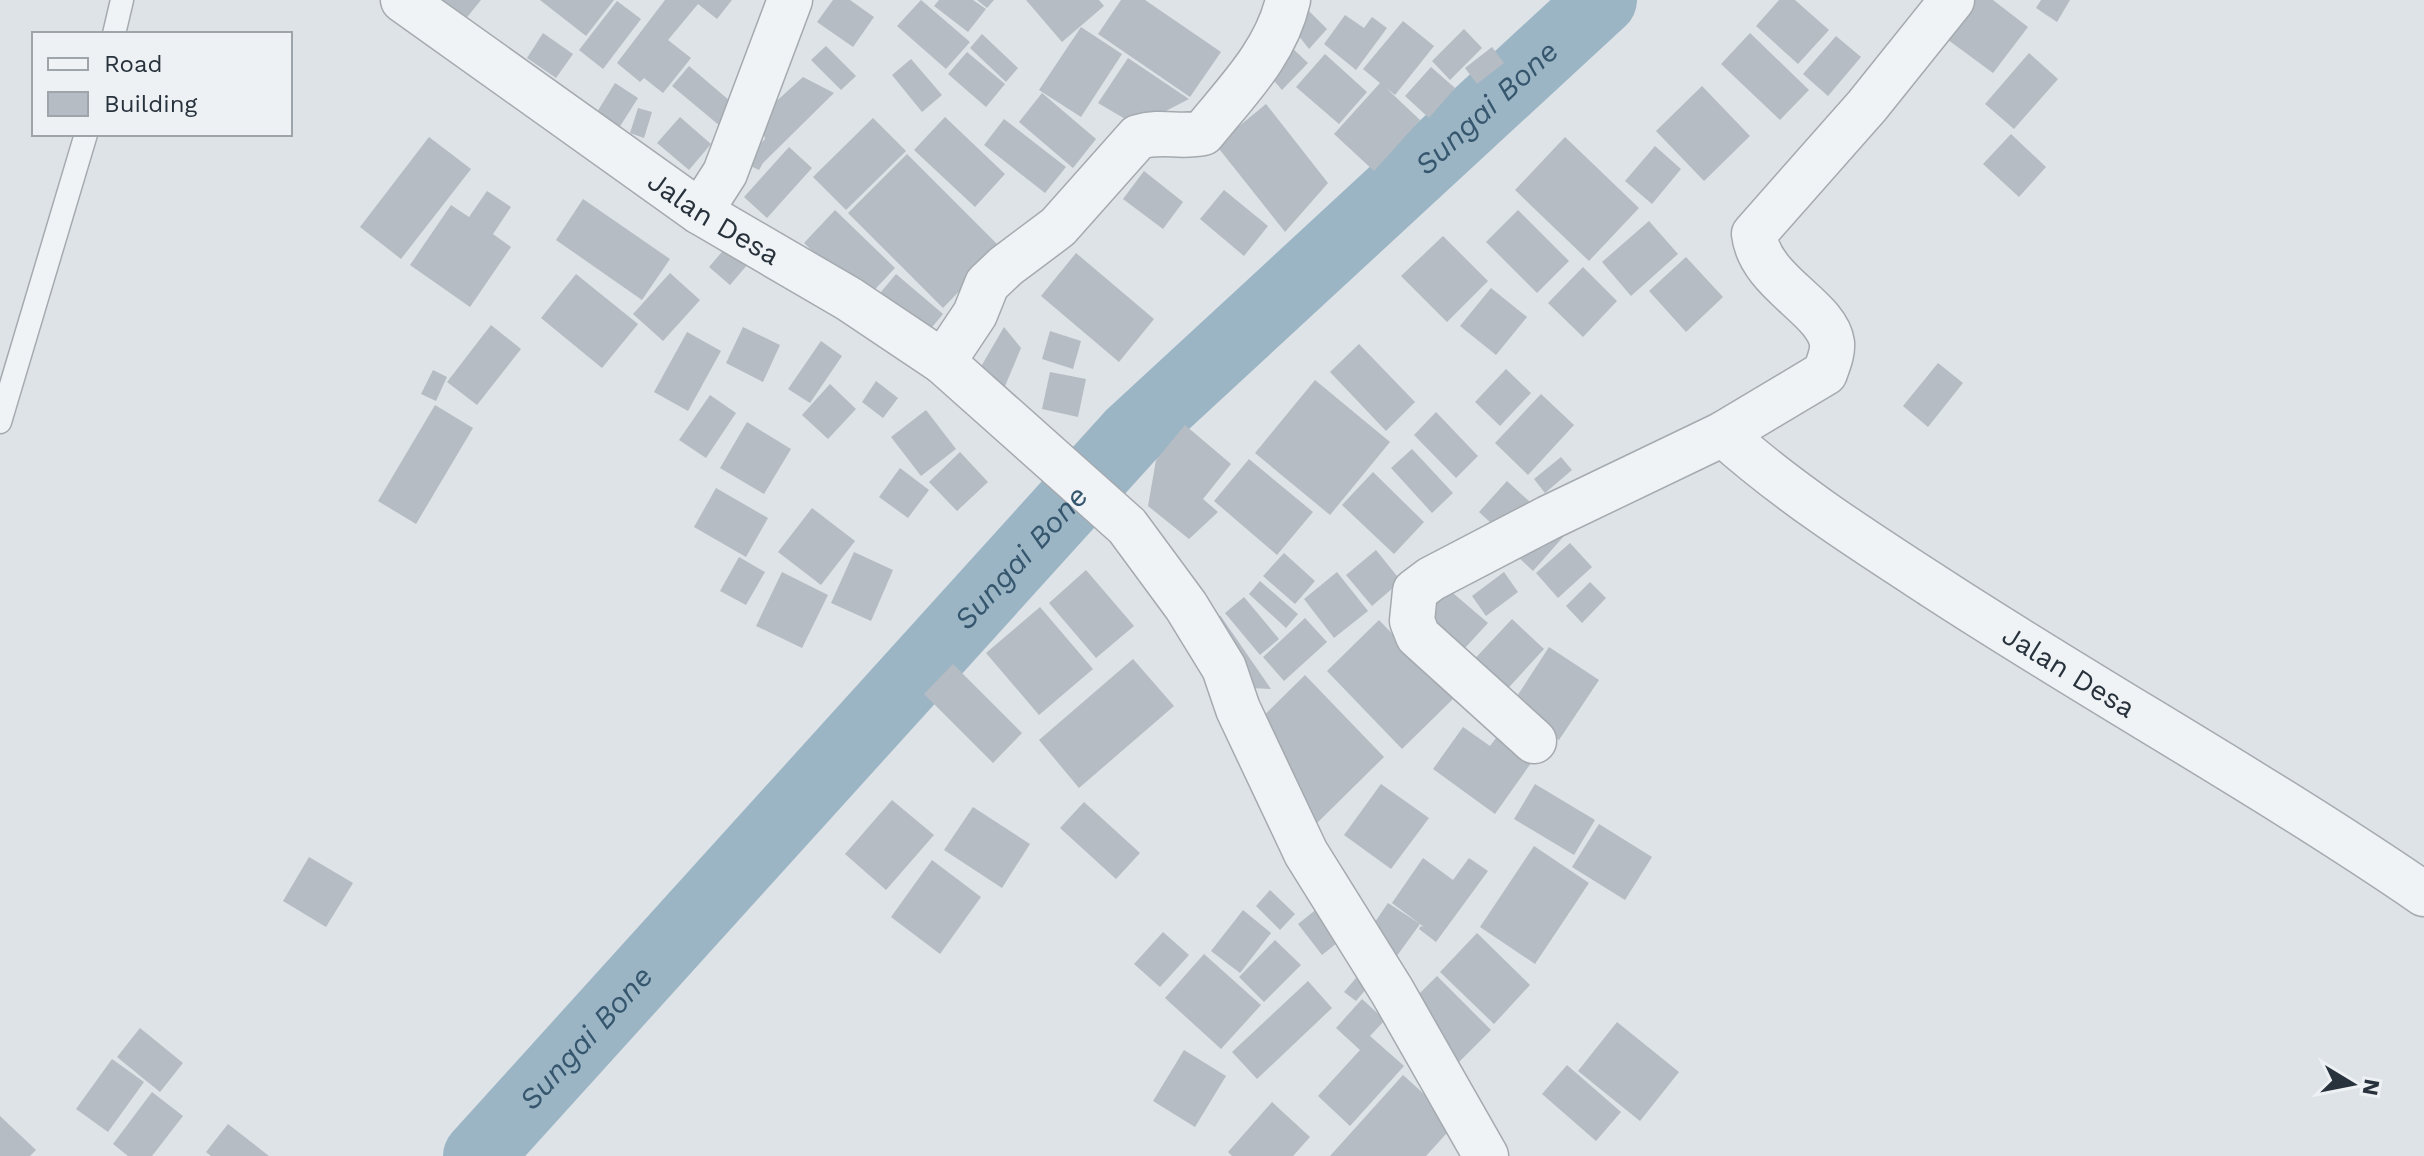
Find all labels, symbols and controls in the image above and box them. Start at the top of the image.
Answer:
legend [32,32,292,136]
water label: Sungai Bone [1407,33,1565,182]
text: Road [104,50,163,78]
text: Building [104,90,197,118]
street label: Jalan Desa [642,164,786,272]
water label: Sungai Bone [946,478,1094,636]
street label: Jalan Desa [1997,618,2141,724]
water label: Sungai Bone [511,958,659,1117]
north arrow [2312,1044,2392,1124]
text: N [2357,1077,2385,1098]

